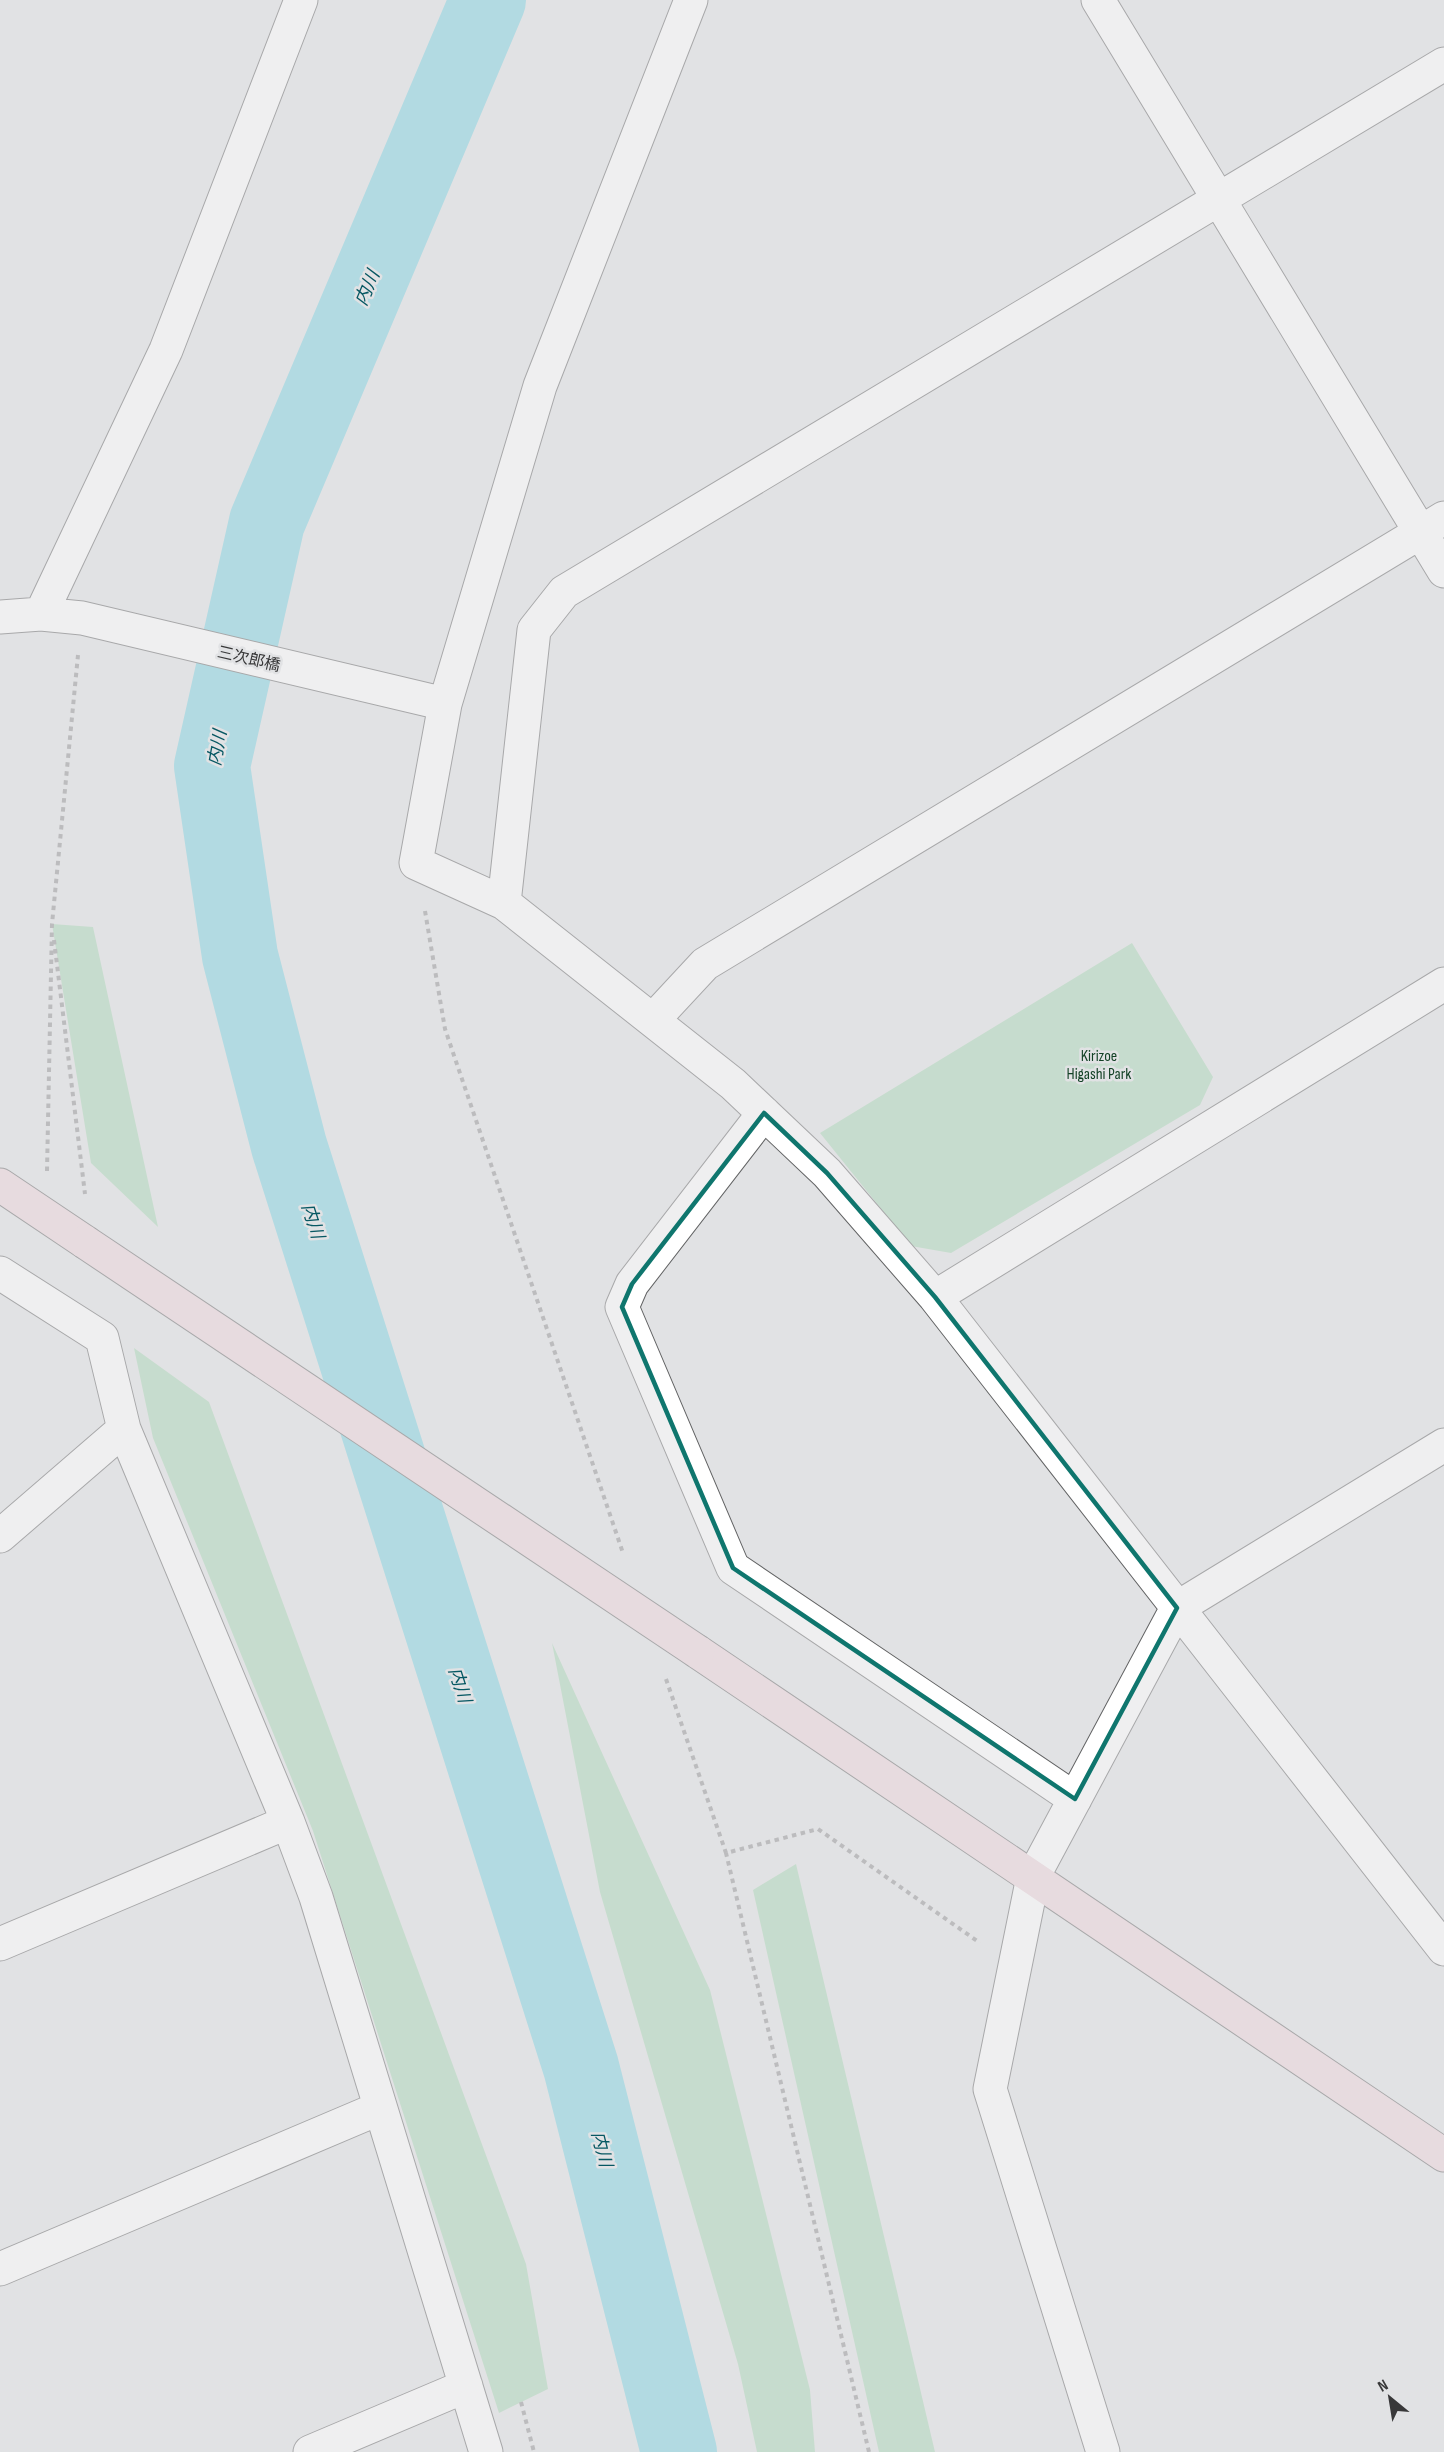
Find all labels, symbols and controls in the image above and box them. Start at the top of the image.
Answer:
water label: 内川 [351,266,385,309]
street label: 三次郎橋 [215,643,282,676]
water label: 内川 [204,727,231,768]
park label: Kirizoe Higashi Park [1067,1047,1131,1084]
water label: 内川 [297,1201,329,1243]
water label: 内川 [444,1665,476,1707]
water label: 内川 [587,2129,617,2171]
north arrow [1360,2368,1420,2428]
text: N [1375,2376,1392,2397]

